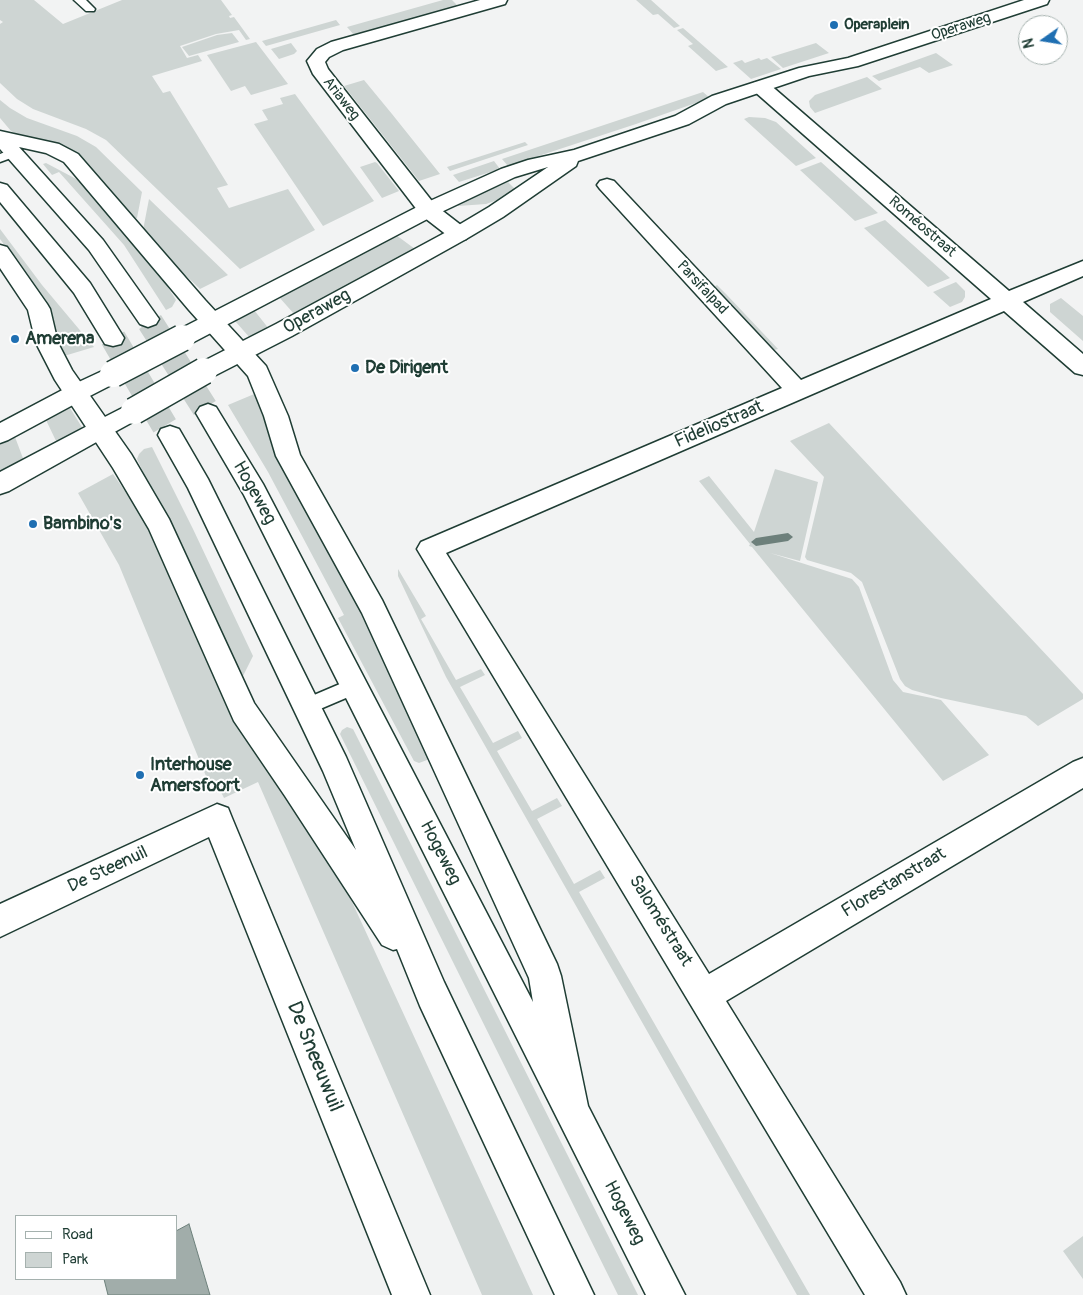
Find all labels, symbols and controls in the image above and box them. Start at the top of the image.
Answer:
street label: Operaweg [929,9,993,45]
north arrow [1018,15,1068,65]
place label: Operaplein [844,16,909,34]
marker: Operaplein [828,19,840,31]
text: N [1020,37,1038,50]
street label: Ariaweg [319,74,363,124]
street label: Roméostraat [885,193,959,261]
street label: Parsifalpad [673,257,731,319]
street label: Operaweg [280,285,354,339]
place label: Amerena [25,328,94,350]
marker: Amerena [9,333,21,345]
place label: De Dirigent [365,357,448,379]
marker: De Dirigent [349,362,361,374]
street label: Fideliostraat [671,397,767,453]
street label: Hogeweg [228,458,280,528]
place label: Bambino's [43,513,121,535]
marker: Bambino's [27,518,39,530]
place label: Interhouse Amersfoort [150,754,240,796]
marker: Interhouse Amersfoort [134,769,146,781]
street label: Hogeweg [415,817,465,889]
street label: De Steenuil [64,842,152,898]
street label: Florestanstraat [838,843,950,923]
street label: Saloméstraat [624,872,696,970]
street label: De Sneeuwuil [280,998,348,1116]
street label: Hogeweg [599,1177,649,1249]
legend [15,1215,178,1280]
text: Road [62,1225,93,1244]
text: Park [62,1250,88,1269]

